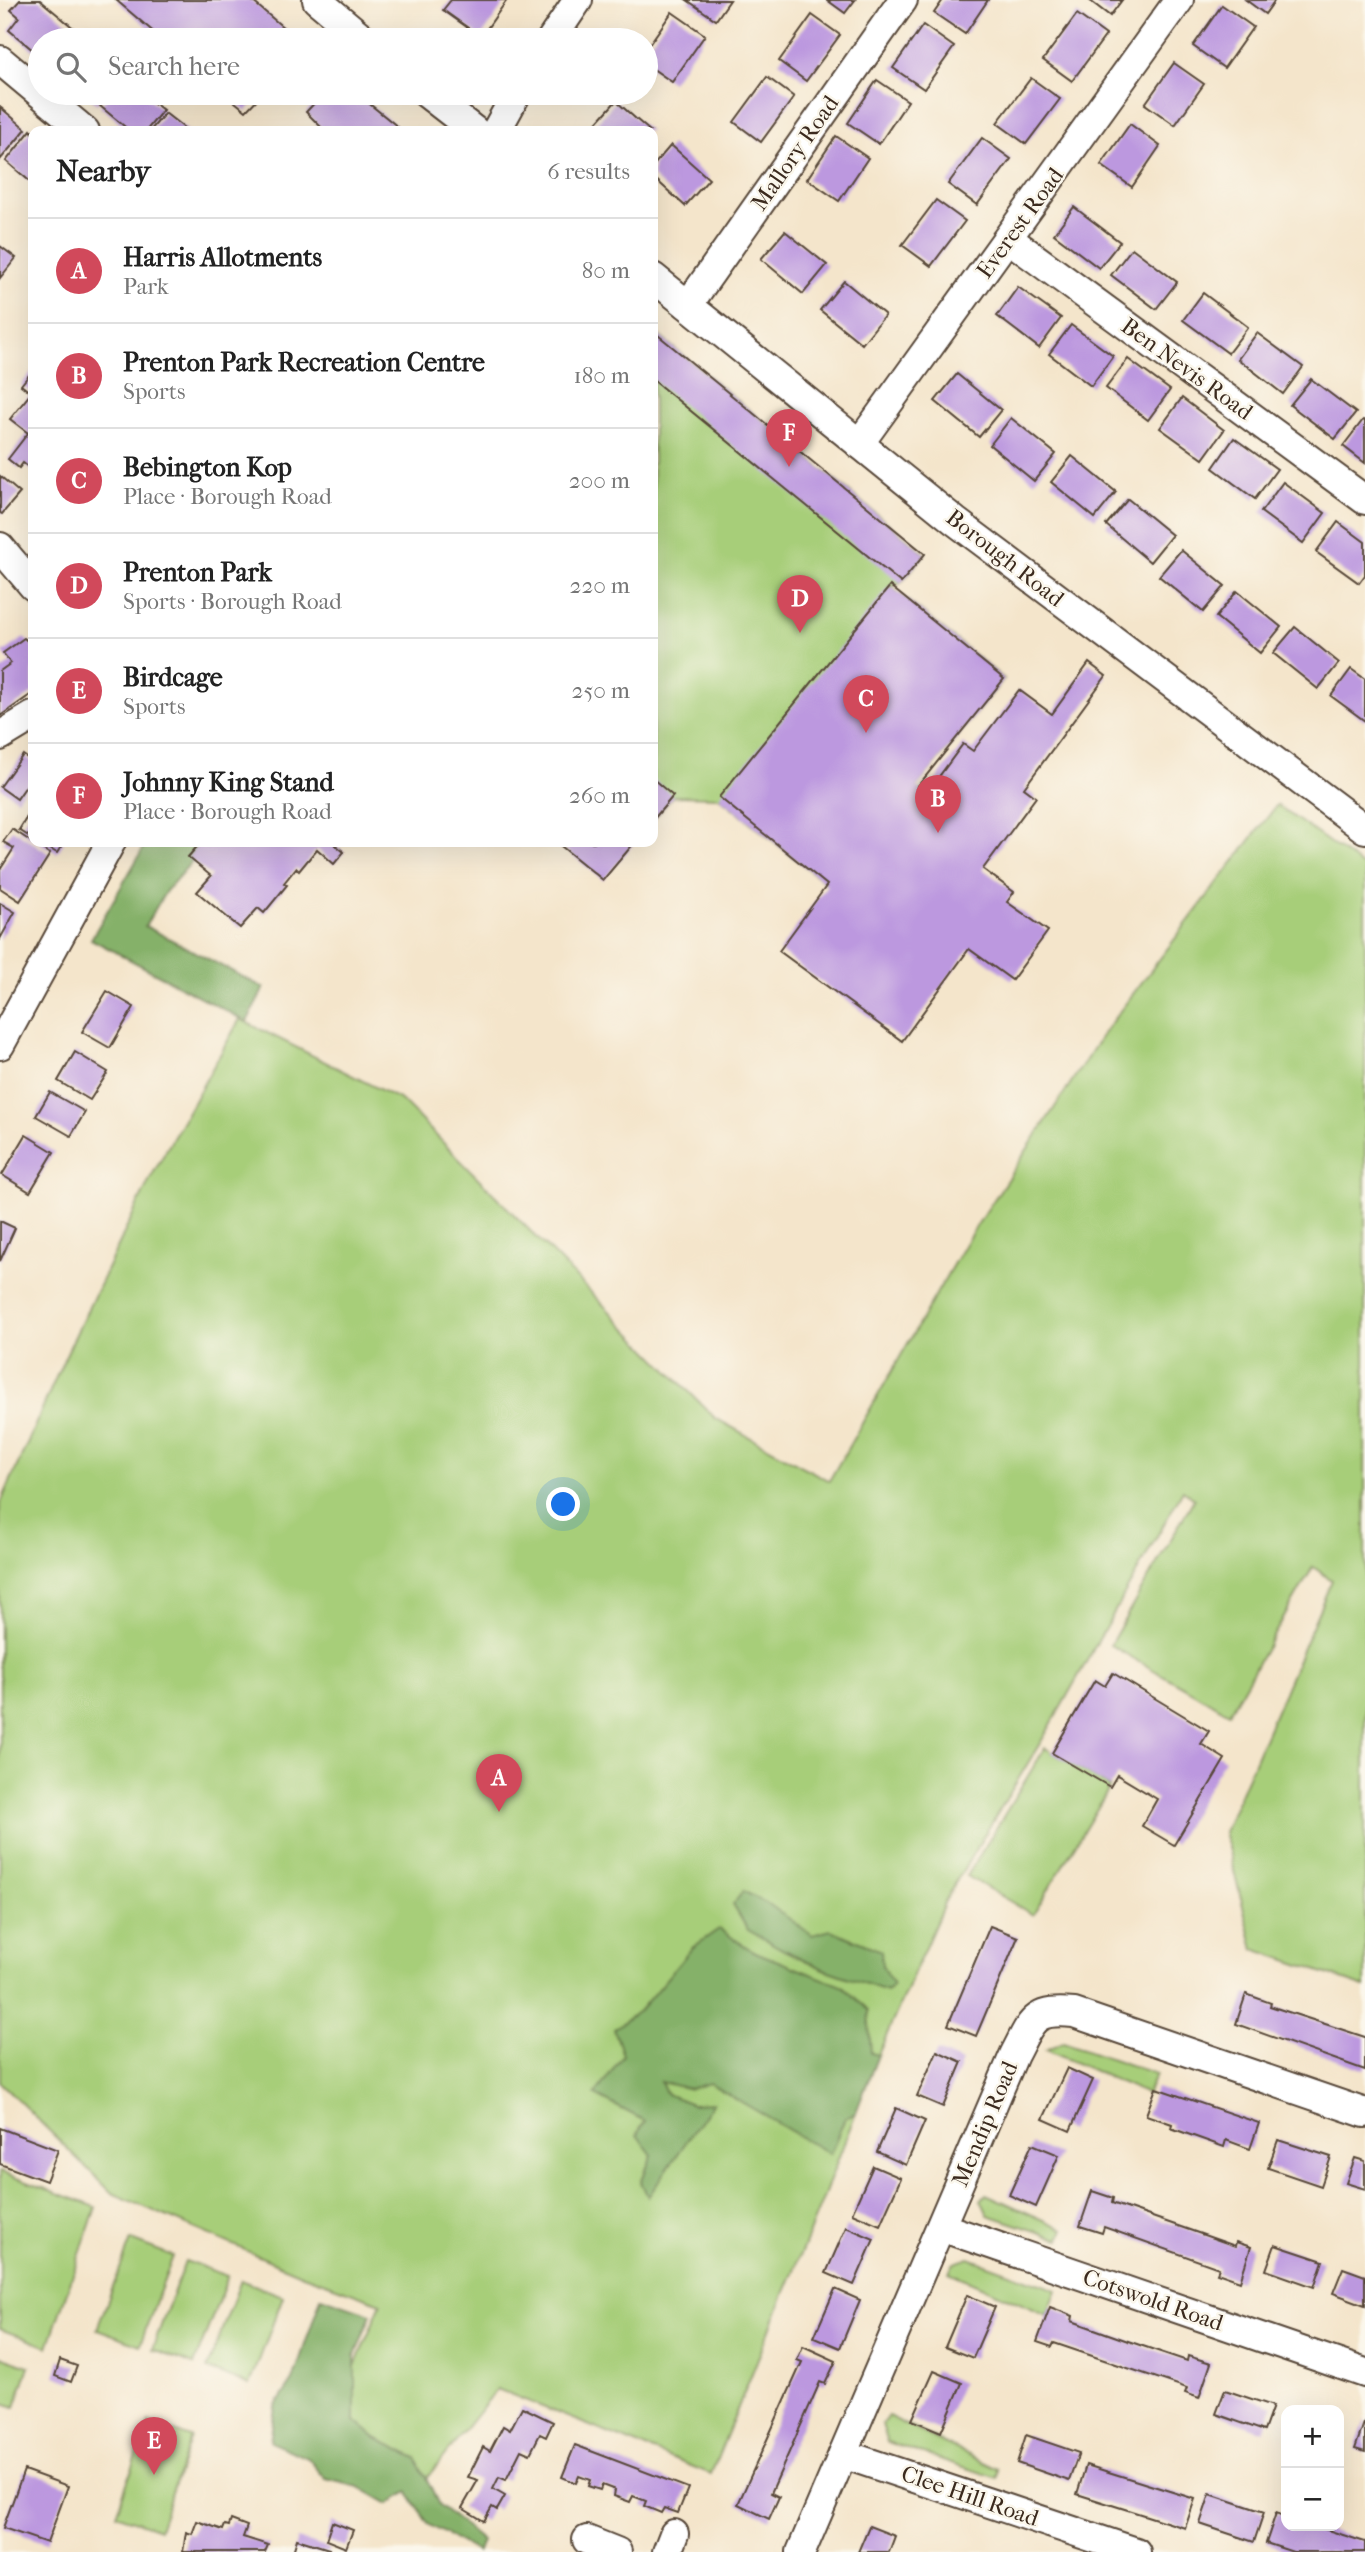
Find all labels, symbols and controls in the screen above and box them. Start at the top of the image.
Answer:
search box [28,28,658,105]
icon: search [52,48,90,86]
text: Search here [108,51,240,82]
street label: Mallory Road [746,90,845,216]
text: Nearby [56,154,151,189]
text: 6 results [547,158,630,185]
street label: Everest Road [971,162,1069,284]
text: Harris Allotments [123,242,322,273]
text: A [72,257,86,284]
text: 80 m [582,257,630,284]
text: Park [123,273,169,300]
street label: Ben Nevis Road [1116,312,1258,426]
text: Prenton Park Recreation Centre [123,347,485,378]
text: B [72,362,86,389]
text: 180 m [573,362,630,389]
text: Sports [123,378,185,405]
pin: F [766,409,812,467]
text: Bebington Kop [123,452,292,483]
text: C [71,467,87,494]
text: 200 m [569,467,630,494]
text: Place · Borough Road [123,483,332,510]
street label: Borough Road [941,504,1070,613]
text: Prenton Park [123,557,272,588]
text: D [70,572,88,599]
text: 220 m [570,572,630,599]
pin: D [777,575,823,633]
text: Sports · Borough Road [123,588,342,615]
text: Birdcage [123,662,223,693]
pin: C [843,675,889,733]
text: E [72,677,86,704]
text: 250 m [572,677,630,704]
text: Sports [123,693,185,720]
text: Johnny King Stand [123,767,334,798]
pin: B [915,775,961,833]
text: F [73,782,85,809]
text: 260 m [569,782,630,809]
text: Place · Borough Road [123,798,332,825]
your location [546,1487,580,1521]
pin: A [476,1754,522,1812]
street label: Mendip Road [947,2057,1024,2191]
street label: Cotswold Road [1079,2263,1227,2337]
map controls [1281,2405,1344,2531]
button: + [1281,2405,1344,2468]
pin: E [131,2417,177,2475]
street label: Clee Hill Road [898,2460,1043,2532]
button: − [1281,2468,1344,2531]

